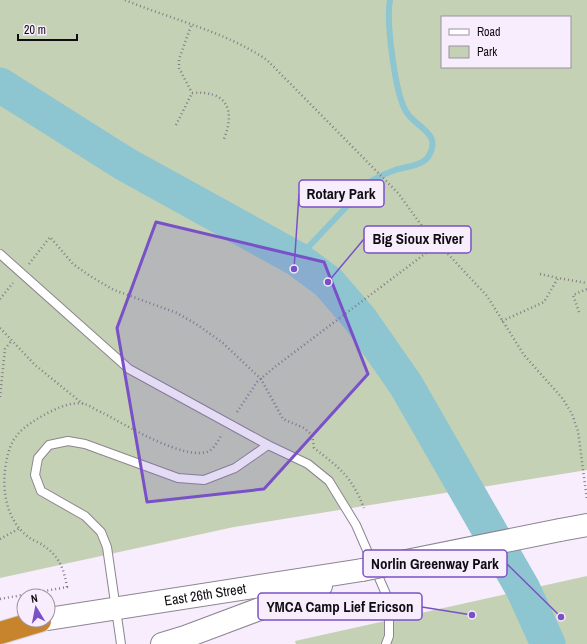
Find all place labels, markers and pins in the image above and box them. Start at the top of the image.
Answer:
callout: Rotary Park [299,180,384,207]
callout: Big Sioux River [364,226,471,253]
callout: Norlin Greenway Park [363,550,507,577]
callout: YMCA Camp Lief Ericson [258,593,422,620]

